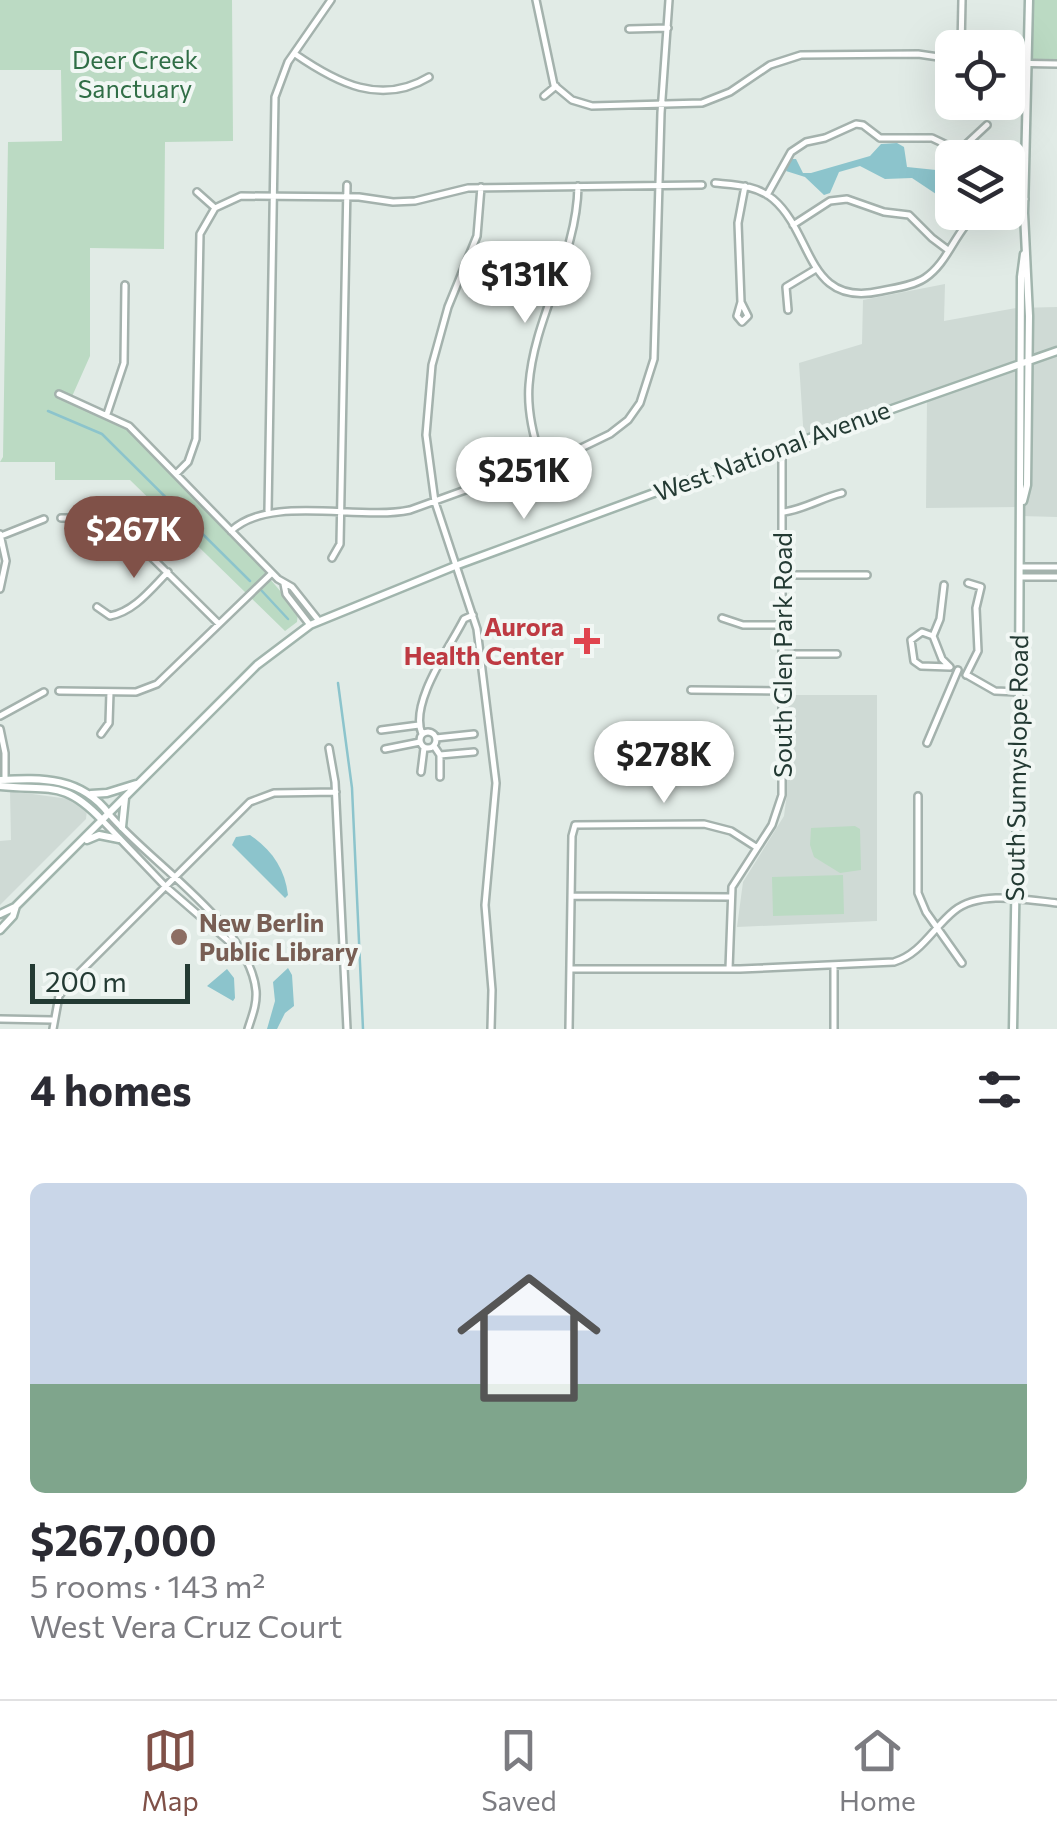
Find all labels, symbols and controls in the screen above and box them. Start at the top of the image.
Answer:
map controls [935,30,1025,230]
button: locate [935,30,1025,120]
park label: Deer Creek Sanctuary [72,44,199,103]
button: layers [935,140,1025,230]
pin: $131K [455,241,595,326]
text: $131K [481,253,569,293]
street label: West National Avenue [650,393,894,507]
pin: $251K [454,437,594,522]
text: $251K [478,449,570,489]
pin: $267K [64,496,204,581]
text: $267K [86,508,182,548]
street label: South Glen Park Road [767,532,797,778]
place label: Aurora Health Center [404,611,564,670]
marker: Aurora Health Center [574,628,600,654]
street label: South Sunnyslope Road [999,634,1033,901]
pin: $278K [594,721,734,806]
text: $278K [616,733,712,773]
place label: New Berlin Public Library [199,907,359,966]
marker: New Berlin Public Library [168,926,190,948]
scale bar [30,959,190,1004]
text: 200 m [45,964,127,998]
icon: filters [972,1062,1027,1117]
text: 4 homes [30,1063,192,1115]
icon: home [439,1248,619,1428]
text: $267,000 [30,1513,217,1565]
text: 5 rooms · 143 m² [30,1565,265,1605]
text: West Vera Cruz Court [30,1605,342,1645]
tab: Map [141,1723,199,1817]
tab: Saved [481,1723,557,1817]
tab: Home [839,1723,916,1817]

